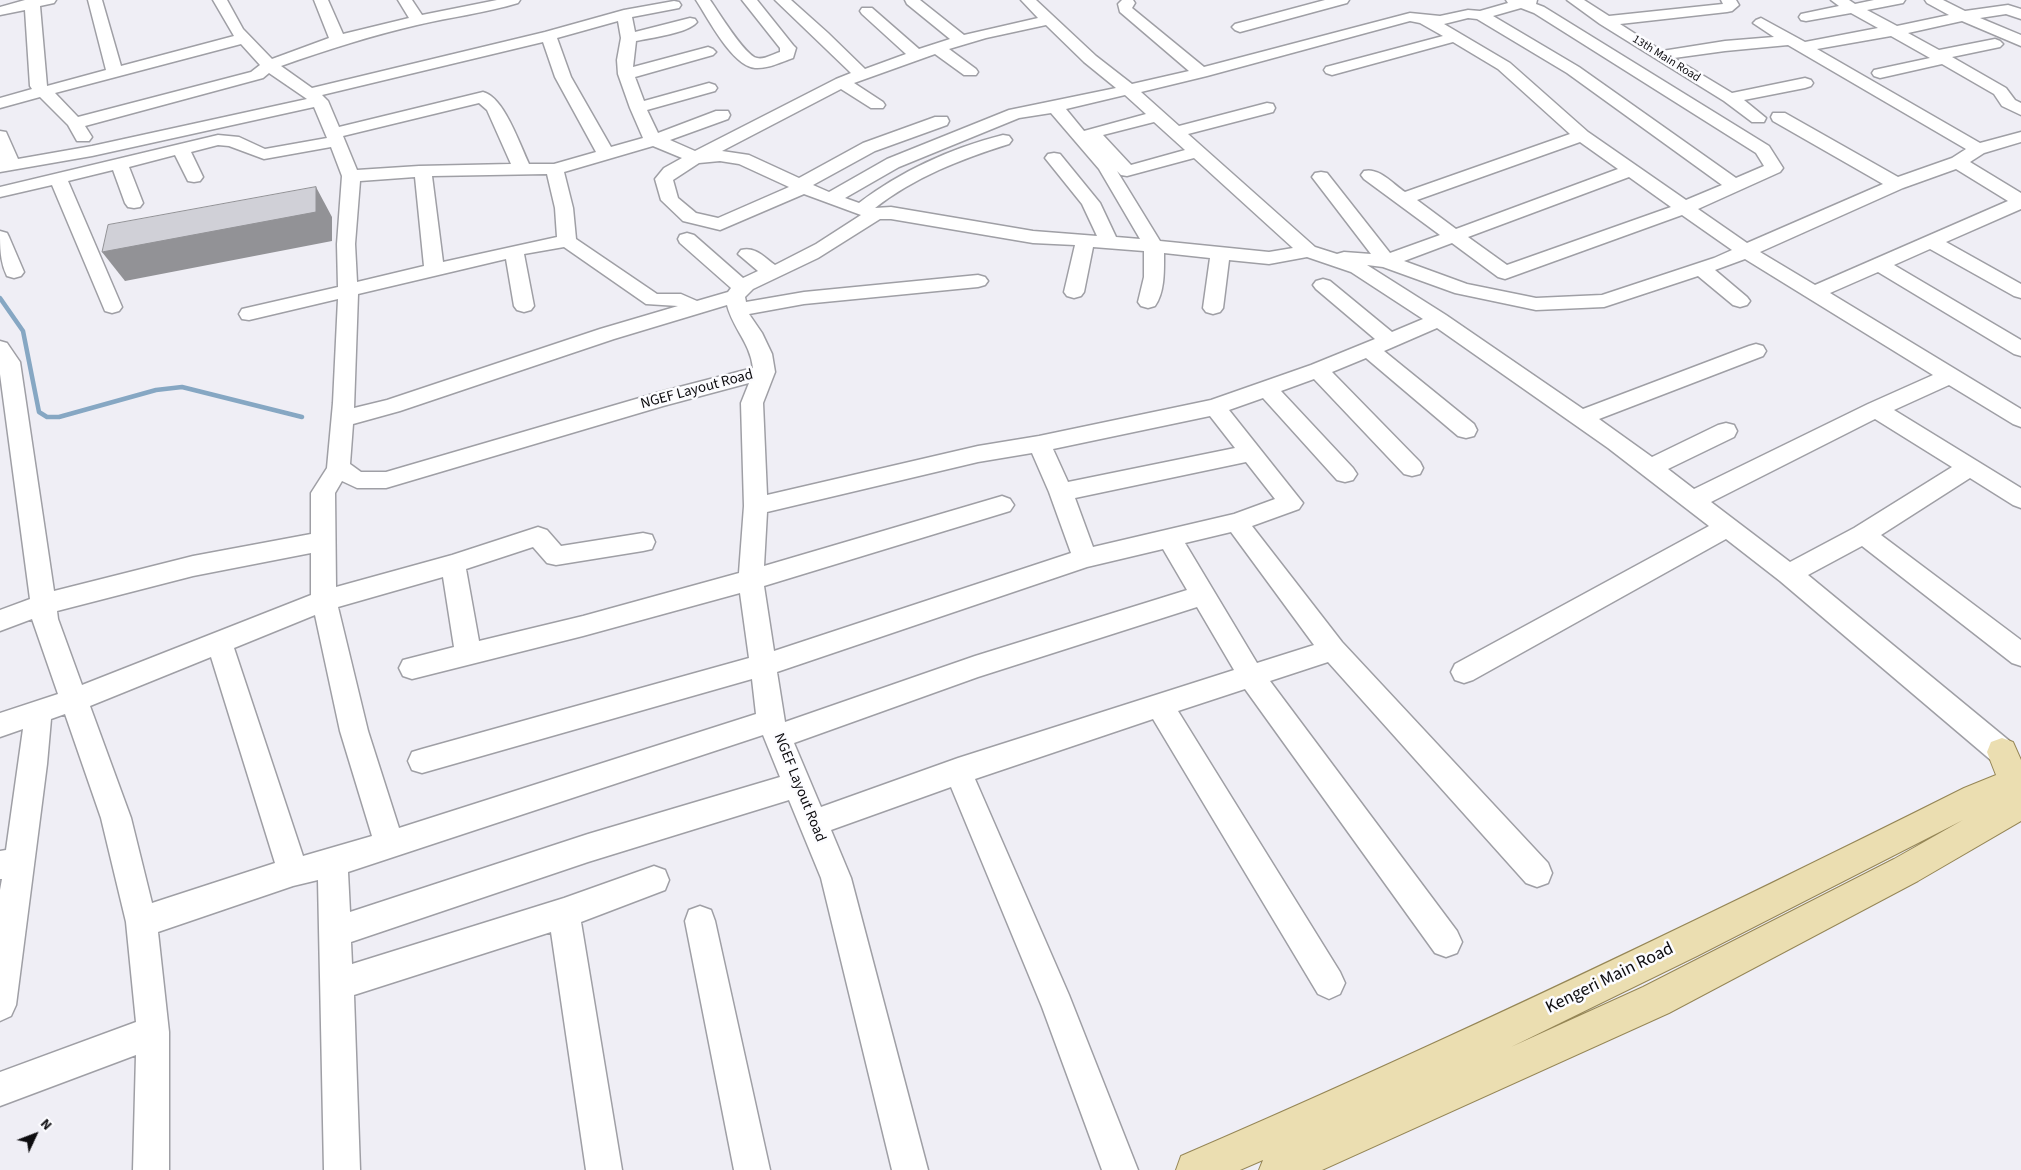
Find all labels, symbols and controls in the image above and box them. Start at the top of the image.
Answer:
street label: 13th Main Road [1629,32,1703,86]
street label: NGEF Layout Road [639,366,755,414]
street label: NGEF Layout Road [769,731,829,845]
street label: Kengeri Main Road [1542,939,1678,1019]
north arrow [10,1110,60,1160]
text: N [35,1115,56,1135]

